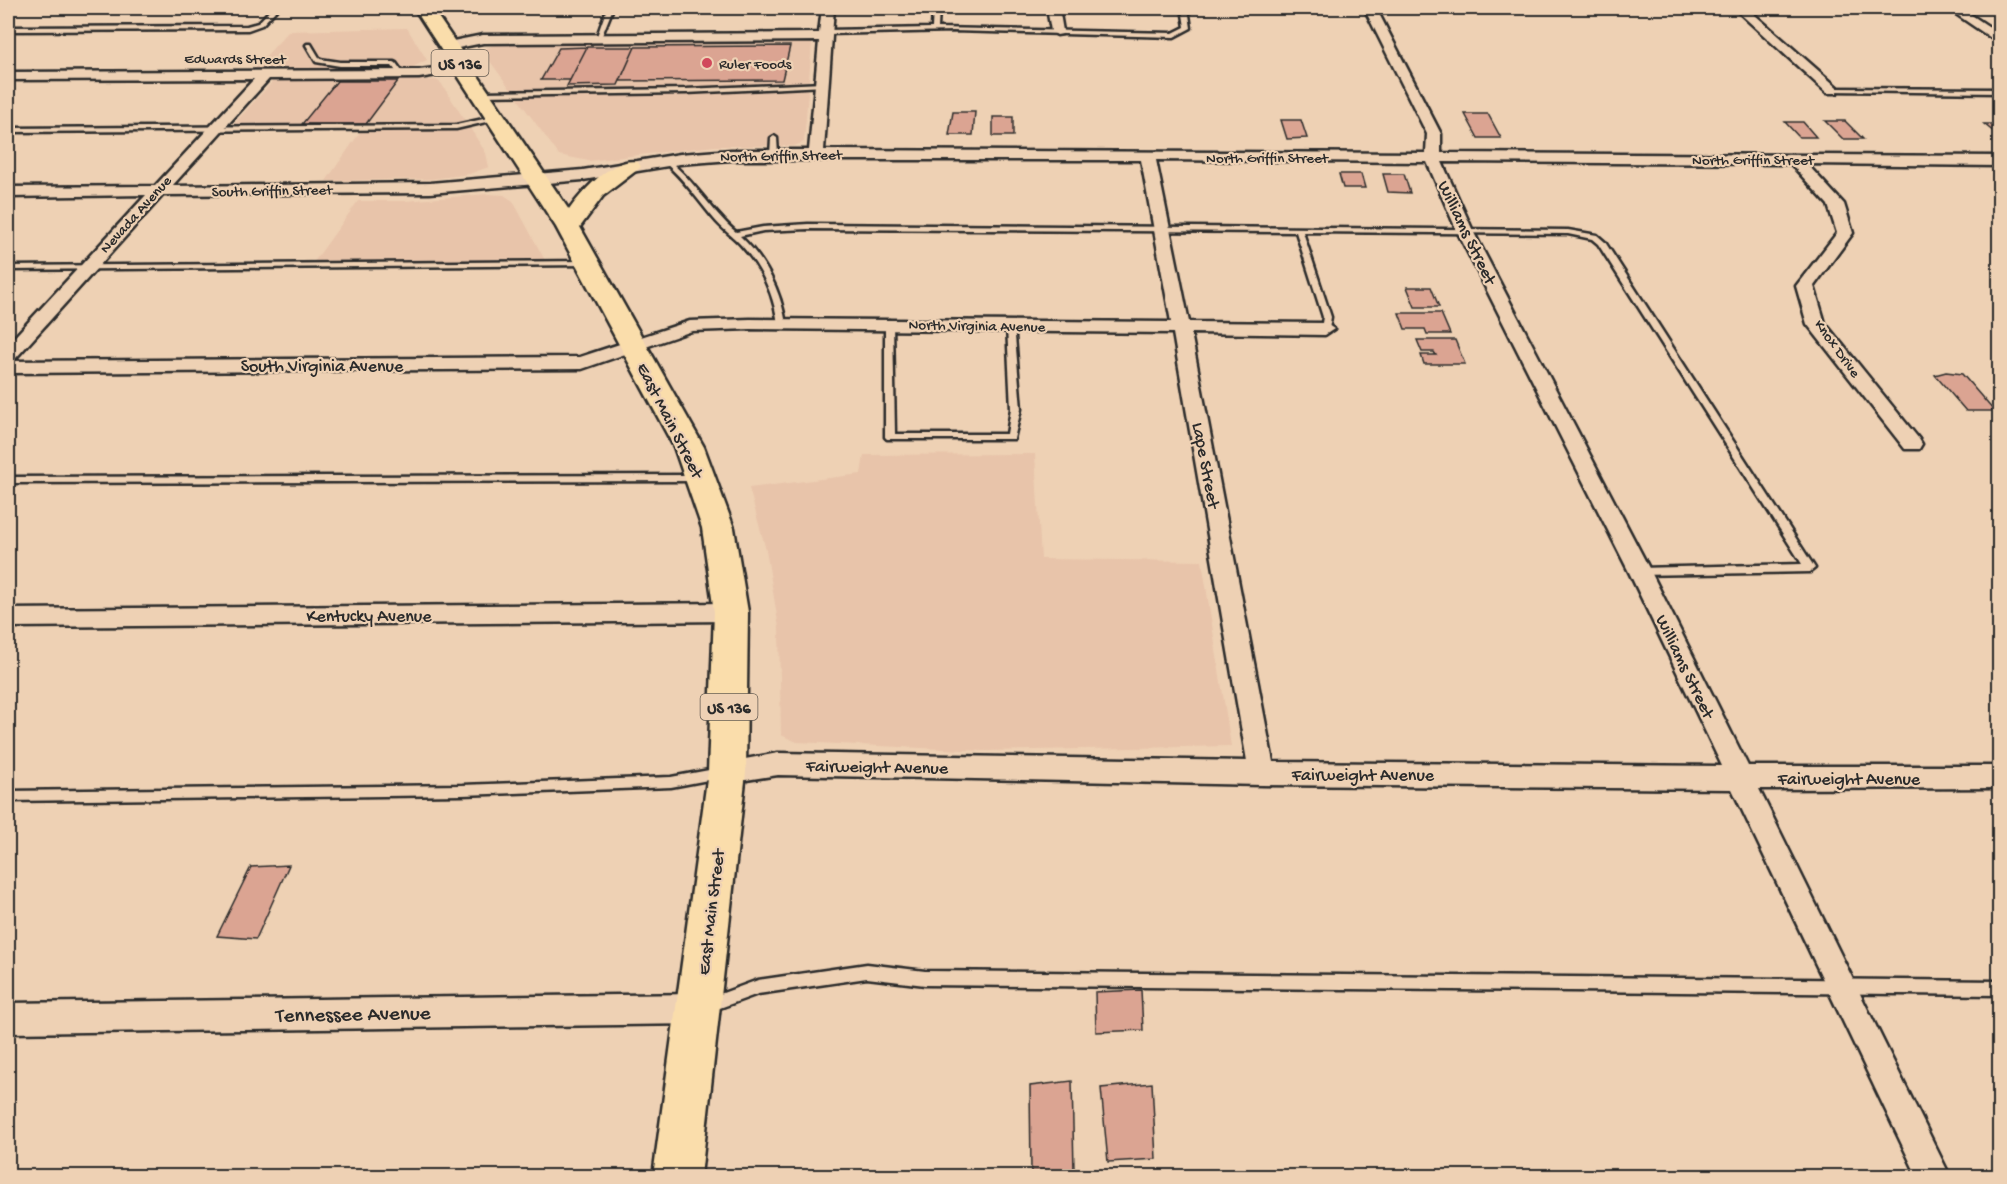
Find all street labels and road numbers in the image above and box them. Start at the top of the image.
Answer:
road number: US 136 [432,50,488,76]
street label: Edwards Street [184,51,288,69]
street label: North Griffin Street [720,147,844,167]
street label: North Griffin Street [1206,150,1330,168]
street label: North Griffin Street [1692,152,1816,170]
street label: Nevada Avenue [97,173,176,258]
street label: Williams Street [1432,178,1501,290]
street label: South Griffin Street [212,182,334,202]
street label: North Virginia Avenue [908,317,1046,337]
street label: Knox Drive [1809,317,1864,382]
street label: South Virginia Avenue [241,357,404,378]
street label: East Main Street [631,360,708,484]
street label: Lape Street [1186,421,1223,512]
street label: Kentucky Avenue [307,607,432,628]
street label: Williams Street [1650,612,1719,724]
road number: US 136 [700,694,758,720]
street label: Fairweight Avenue [805,757,949,780]
street label: Fairweight Avenue [1291,766,1435,787]
street label: Fairweight Avenue [1777,770,1921,791]
street label: East Main Street [694,847,731,976]
street label: Tennessee Avenue [274,1003,432,1030]

